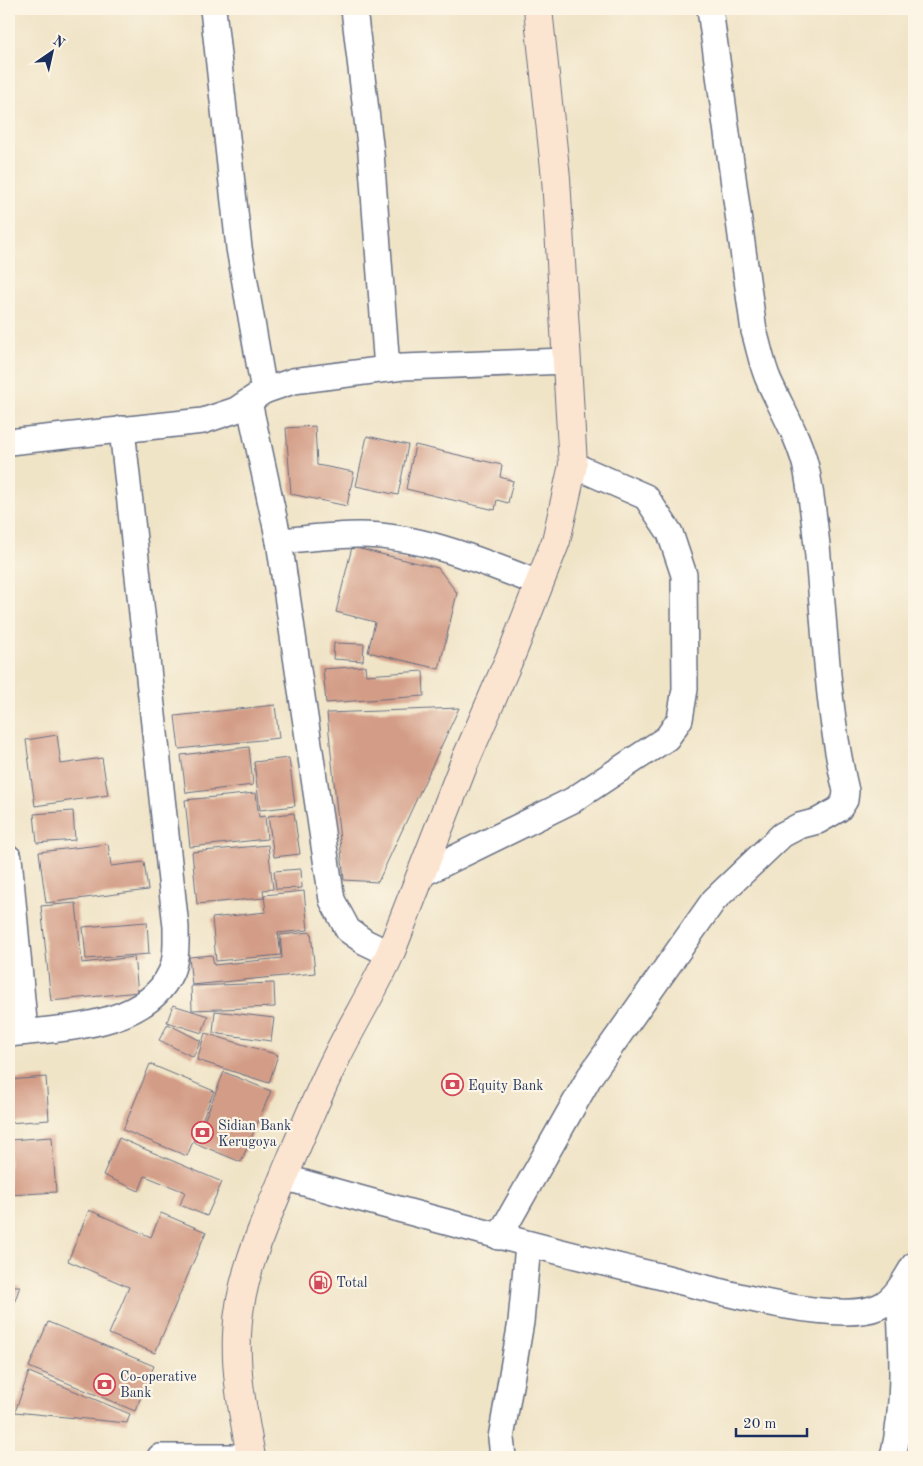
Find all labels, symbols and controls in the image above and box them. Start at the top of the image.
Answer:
north arrow [28,28,78,78]
text: N [50,33,67,51]
bank icon: Equity Bank [440,1073,464,1097]
place label: Equity Bank [468,1079,544,1093]
place label: Sidian Bank Kerugoya [218,1119,291,1149]
bank icon: Sidian Bank Kerugoya [190,1121,214,1145]
fuel station icon: Total [308,1270,332,1294]
place label: Total [336,1276,368,1290]
place label: Co-operative Bank [120,1370,197,1400]
bank icon: Co-operative Bank [92,1372,116,1396]
scale bar [736,1406,807,1438]
text: 20 m [743,1417,777,1432]

